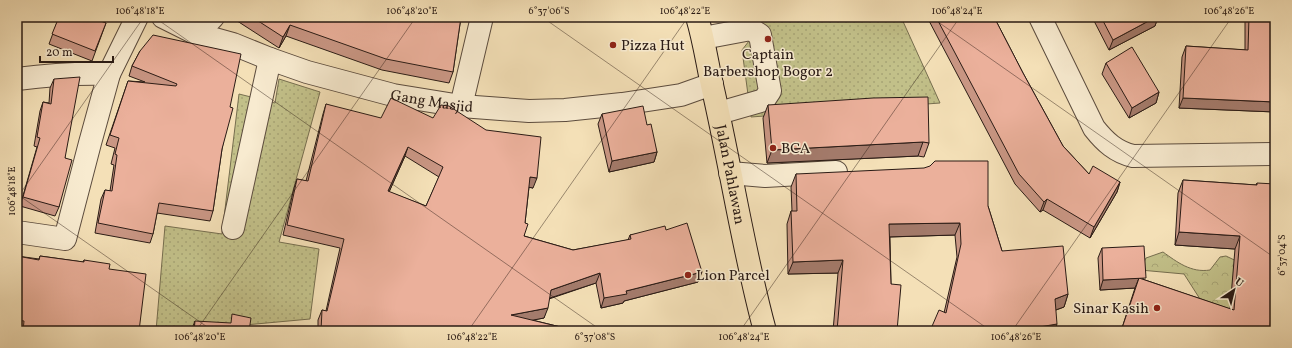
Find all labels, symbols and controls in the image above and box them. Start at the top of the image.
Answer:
text: 106°48'18"E [115,4,165,18]
text: 106°48'20"E [386,4,438,18]
text: 6°37'06"S [529,4,569,18]
text: 106°48'22"E [660,4,710,18]
text: 106°48'24"E [932,4,982,18]
text: 106°48'26"E [1204,4,1254,18]
marker: Captain Barbershop Bogor 2 [763,34,773,44]
place label: Pizza Hut [621,36,685,57]
scale bar [40,38,113,64]
marker: Pizza Hut [608,40,618,50]
text: 20 m [46,45,73,61]
place label: Captain Barbershop Bogor 2 [703,45,833,83]
street label: Gang Masjid [389,86,474,119]
street label: Jalan Pahlawan [709,123,749,226]
place label: BCA [781,139,811,160]
marker: BCA [768,143,778,153]
text: 106°48'18"E [5,166,19,216]
text: 6°37'04"S [1275,234,1289,276]
place label: Lion Parcel [696,266,770,287]
marker: Lion Parcel [683,270,693,280]
north arrow [1214,270,1254,310]
text: U [1231,275,1247,292]
place label: Sinar Kasih [1073,299,1149,320]
marker: Sinar Kasih [1152,303,1162,313]
text: 106°48'20"E [174,330,226,344]
text: 106°48'22"E [447,330,497,344]
text: 6°37'08"S [575,330,615,344]
text: 106°48'24"E [719,330,769,344]
text: 106°48'26"E [991,330,1041,344]

